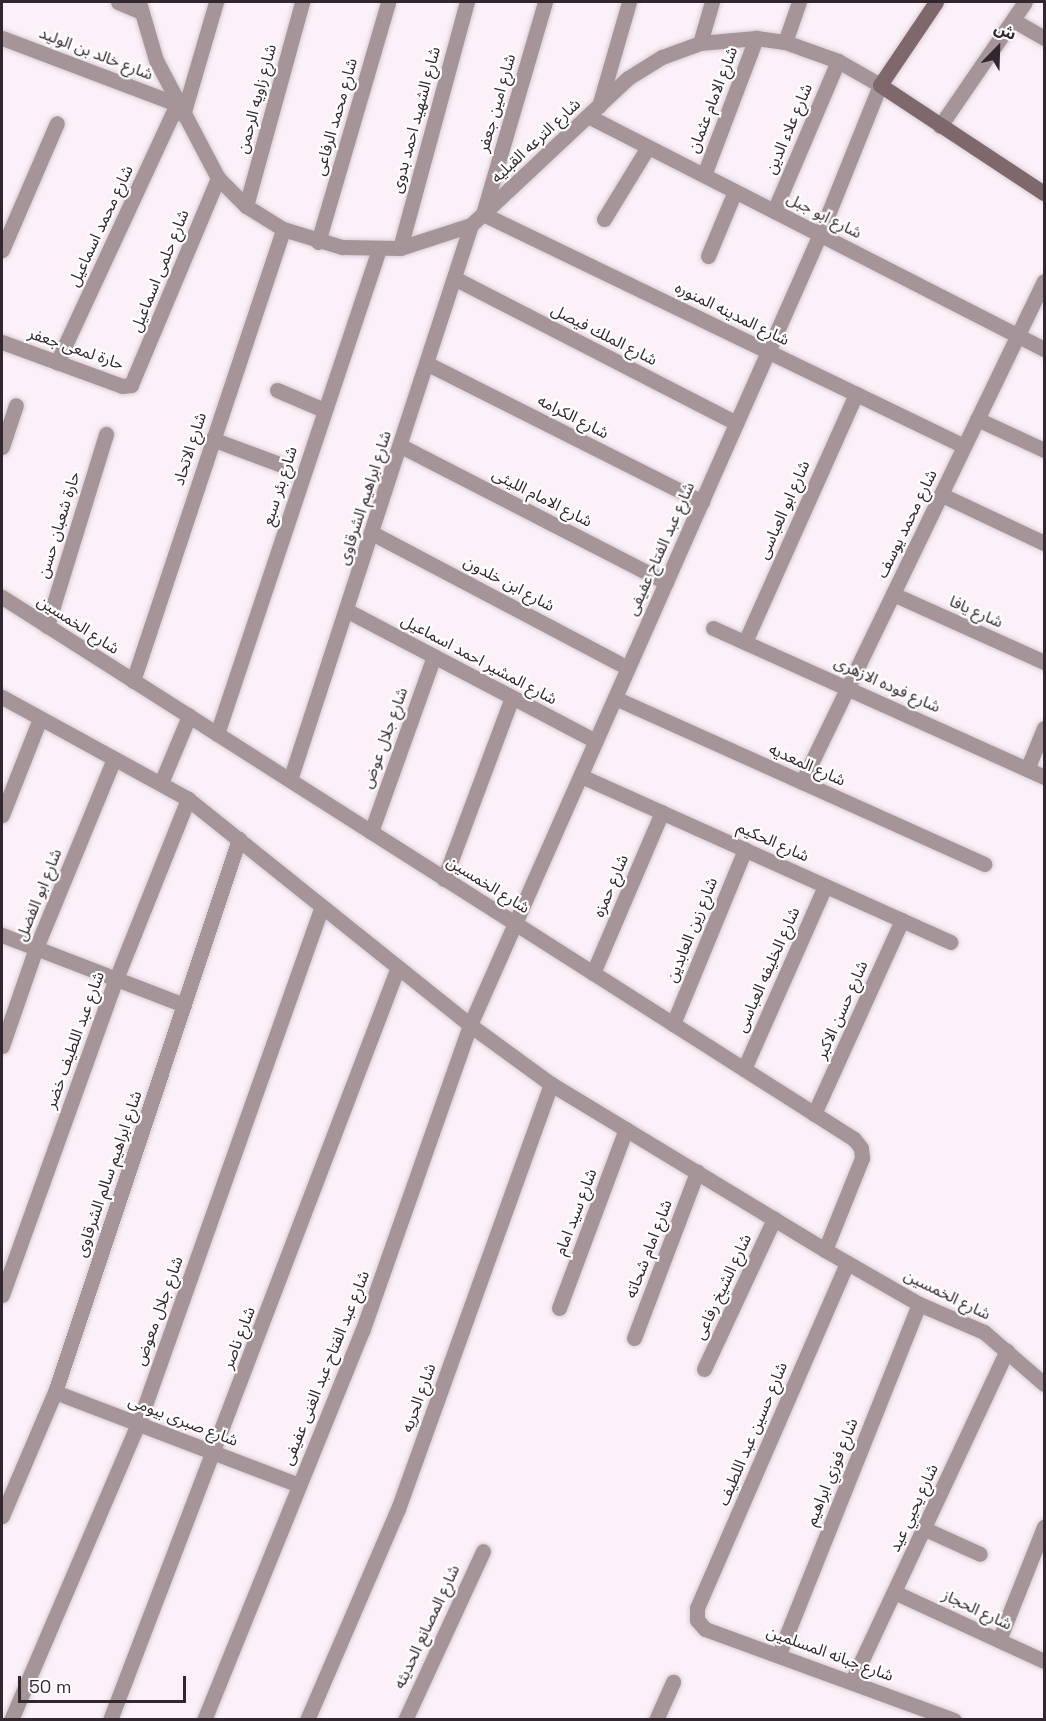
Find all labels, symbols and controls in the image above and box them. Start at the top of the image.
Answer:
text: ش [991,17,1019,45]
north arrow [968,18,1028,78]
street label: شارع خالد بن الوليد [36,23,156,85]
street label: شارع زاويه الرحمن [233,42,281,156]
street label: شارع الامام عثمان [684,44,742,156]
street label: شارع الشهيد احمد بدوى [387,45,445,195]
street label: شارع امين جعفر [474,52,520,154]
street label: شارع محمد الرفاعى [310,56,362,178]
street label: شارع علاء الدين [761,81,817,177]
street label: شارع الترعه القبليه [487,95,585,187]
street label: شارع محمد اسماعيل [64,162,138,290]
street label: شارع ابو جبل [783,189,865,243]
street label: شارع حلمى اسماعيل [127,207,193,335]
street label: شارع المدينه المنوره [672,278,792,350]
street label: شارع الملك فيصل [548,300,660,370]
street label: حارة لمعى جعفر [26,324,126,374]
street label: شارع الكرامه [534,391,612,443]
street label: شارع الاتحاد [169,410,211,488]
street label: شارع ابراهيم الشرقاوى [334,428,396,568]
street label: شارع بئر سبع [258,444,302,528]
street label: شارع ابو العباسى [754,458,814,562]
street label: شارع الامام الليثى [489,465,595,531]
street label: شارع محمد يوسف [872,467,942,581]
street label: حارة شعبان حسن [34,469,84,581]
street label: شارع عبد الفتاح عفيفى [623,479,699,619]
street label: شارع ابن خلدون [460,552,558,616]
street label: شارع الخمسين [33,591,123,659]
street label: شارع يافا [946,592,1006,632]
street label: شارع المشير احمد اسماعيل [398,611,560,709]
street label: شارع فوده الازهرى [831,653,943,717]
street label: شارع جلال عوض [358,685,412,791]
street label: شارع المعديه [766,740,848,790]
street label: شارع الحكيم [734,818,812,866]
street label: شارع ابو الفضل [12,846,66,944]
street label: شارع الخمسين [443,852,533,918]
street label: شارع حمزه [589,852,633,920]
street label: شارع زين العابدين [662,875,722,985]
street label: شارع الخليفه العباسى [732,905,804,1035]
street label: شارع حسن الاكبر [812,958,872,1062]
street label: شارع عبد اللطيف خضر [41,969,109,1111]
street label: شارع ابراهيم سالم الشرقاوى [72,1088,146,1260]
street label: شارع سيد امام [551,1166,601,1258]
street label: شارع امام شحاته [621,1197,677,1301]
street label: شارع الشيخ رفاعى [690,1231,756,1343]
street label: شارع جلال معوض [130,1254,188,1368]
street label: شارع الخمسين [901,1266,993,1324]
street label: شارع عبد الفتاح عبد الغنى عفيفى [278,1268,374,1468]
street label: شارع ناصر [218,1304,260,1372]
street label: شارع حسين عبد اللطيف [714,1359,792,1509]
street label: شارع الحريه [398,1361,440,1435]
street label: شارع صبرى بيومى [125,1391,241,1451]
street label: شارع فوزي ابراهيم [802,1415,862,1529]
street label: شارع يحيي عيد [885,1461,943,1555]
street label: شارع المصانع الحديثه [390,1562,464,1692]
street label: شارع الحجاز [939,1586,1015,1634]
street label: شارع جبانه المسلمين [764,1622,896,1686]
scale bar [21,1664,189,1702]
text: 50 m [29,1675,71,1698]

